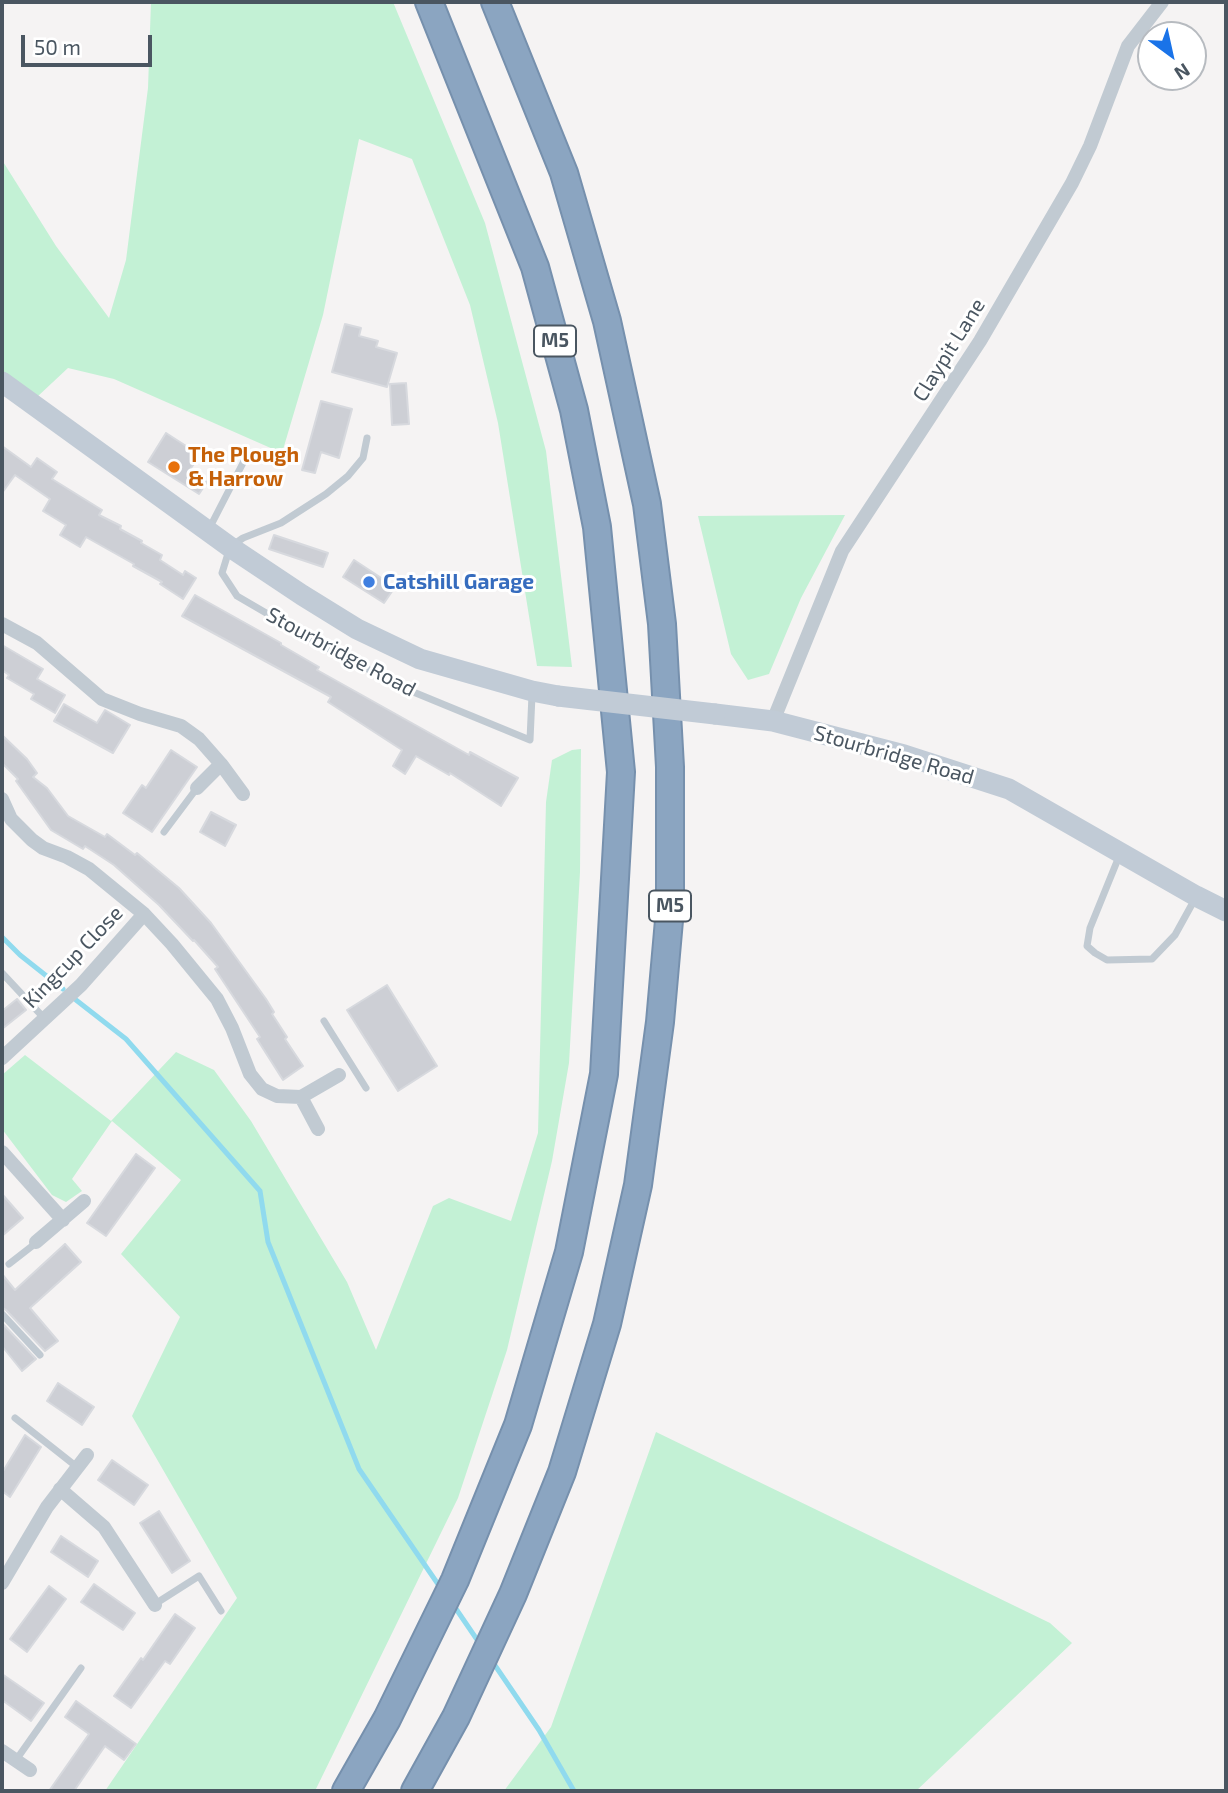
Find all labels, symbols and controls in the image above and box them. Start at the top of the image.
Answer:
scale bar [24,21,156,65]
north arrow [1137,21,1207,91]
text: 50 m [34,34,81,59]
text: N [1171,59,1195,86]
street label: Claypit Lane [907,294,991,406]
road number: M5 [534,326,576,356]
place label: The Plough & Harrow [188,442,299,492]
marker: The Plough & Harrow [166,459,182,475]
place label: Catshill Garage [383,569,534,595]
marker: Catshill Garage [361,574,377,590]
street label: Stourbridge Road [262,602,420,702]
street label: Stourbridge Road [811,720,977,790]
road number: M5 [649,890,691,922]
street label: Kingcup Close [18,901,128,1013]

